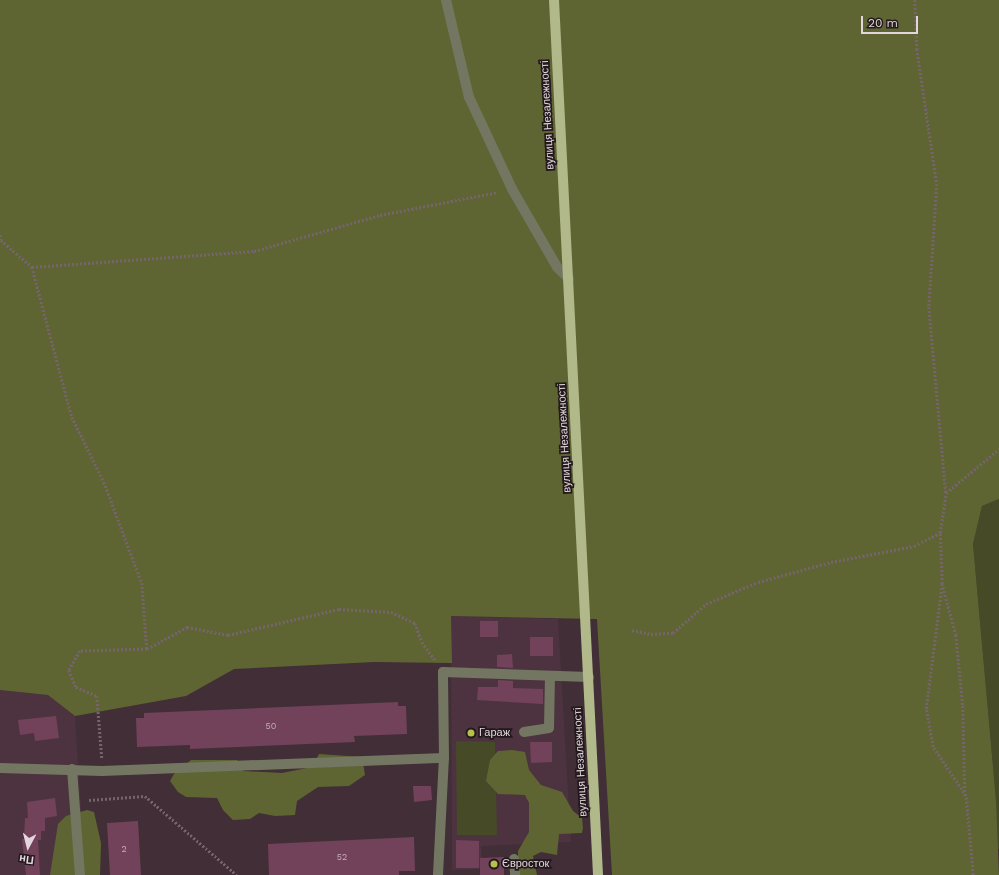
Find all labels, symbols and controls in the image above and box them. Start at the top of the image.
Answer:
scale bar [863,8,920,34]
text: 20 m [868,16,898,30]
street label: вулиця Незалежності [539,60,557,170]
street label: вулиця Незалежності [556,383,574,493]
street label: вулиця Незалежності [572,707,590,817]
house number: 50 [266,721,276,731]
place label: Гараж [479,726,510,740]
marker: Гараж [466,728,476,738]
north arrow [8,827,48,867]
house number: 2 [121,844,127,854]
text: Пн [18,852,34,867]
house number: 52 [337,852,347,862]
place label: Євросток [502,857,549,871]
marker: Євросток [489,859,499,869]

